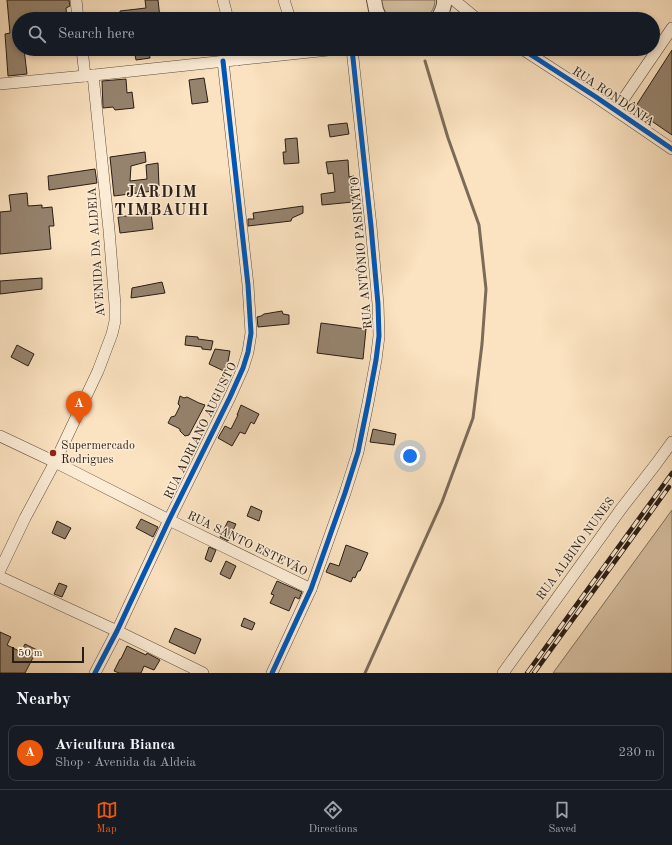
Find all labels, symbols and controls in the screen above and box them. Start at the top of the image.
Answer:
search box [12,12,660,56]
icon: search [26,23,48,45]
text: Search here [58,27,135,42]
street label: RUA RONDÔNIA [570,63,658,129]
street label: RUA ANTÔNIO PASINATO [346,176,375,330]
district label: JARDIM TIMBAUHI [114,185,210,219]
street label: AVENIDA DA ALDEIA [86,187,108,317]
street label: RUA ADRIANO AUGUSTO [163,361,239,501]
pin: A [66,391,92,424]
place label: Supermercado Rodrigues [61,440,135,466]
your location [400,446,420,466]
marker: Supermercado Rodrigues [48,448,58,458]
street label: RUA ALBINO NUNES [535,495,617,603]
street label: RUA SANTO ESTEVÃO [185,507,310,578]
scale bar [12,645,84,664]
text: 50 m [18,648,43,659]
text: Nearby [16,691,71,708]
text: Avicultura Bianca [55,738,175,753]
text: A [25,746,35,759]
text: 230 m [618,746,655,759]
text: Shop · Avenida da Aldeia [55,756,196,769]
tab: Map [96,799,118,837]
tab: Directions [309,799,357,837]
tab: Saved [548,799,576,837]

